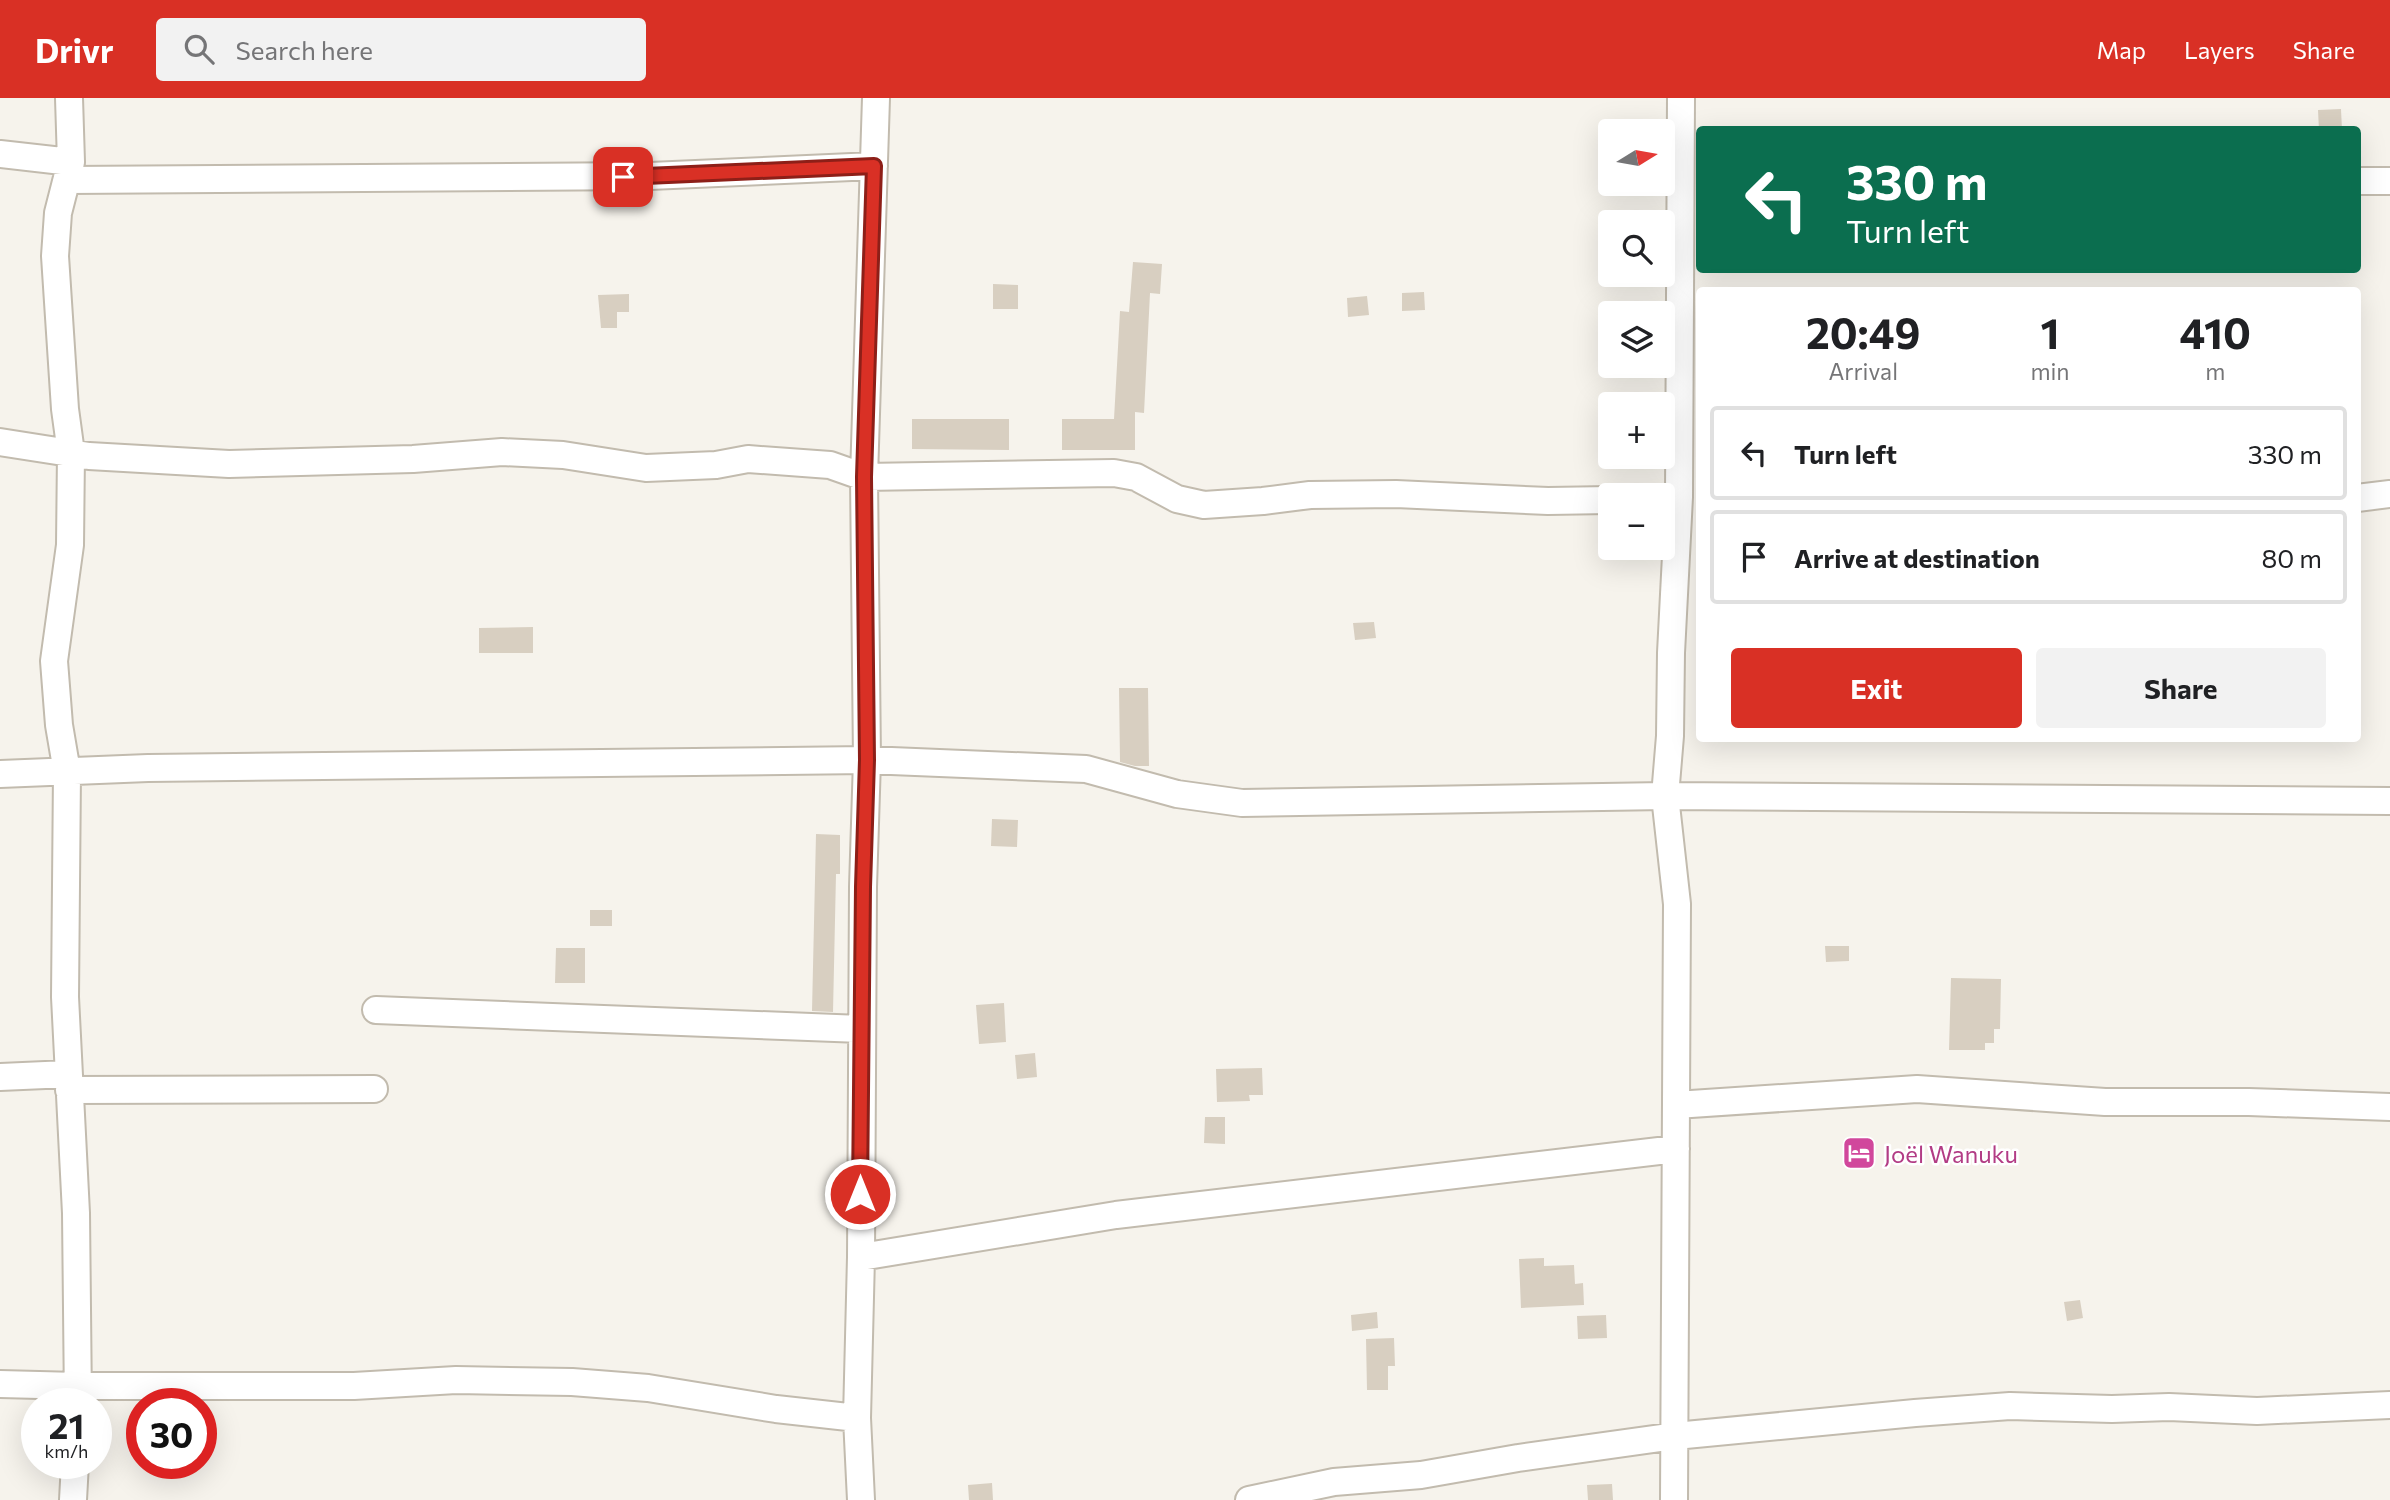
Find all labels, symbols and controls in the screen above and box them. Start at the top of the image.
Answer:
search box [156,18,646,81]
text: Drivr [35,29,114,70]
icon: search [180,30,218,68]
text: Search here [236,34,373,65]
text: Map [2097,35,2146,64]
text: Layers [2184,35,2255,64]
text: Share [2293,35,2355,64]
north arrow [1598,119,1675,196]
map controls [1598,119,1675,560]
pin [593,147,653,207]
text: 330 m [1846,150,1987,210]
icon: left [1731,154,1822,245]
icon: arrive [604,158,642,196]
button: search [1598,210,1675,287]
text: Turn left [1846,210,1970,250]
button: layers [1598,301,1675,378]
text: 20:49 [1806,306,1920,358]
text: 1 [2040,306,2059,358]
text: 410 [2180,306,2251,358]
text: Arrival [1828,357,1898,385]
text: min [2030,357,2070,385]
text: m [2205,357,2225,385]
button: + [1598,392,1675,469]
icon: left [1735,434,1773,472]
text: Turn left [1794,438,1897,469]
text: 330 m [2248,438,2322,469]
button: − [1598,483,1675,560]
icon: arrive [1735,538,1773,576]
text: Arrive at destination [1794,542,2040,573]
text: 80 m [2262,542,2322,573]
button: Exit [1731,648,2022,728]
button: Share [2036,648,2326,728]
hotel icon: Joël Wanuku [1840,1134,1878,1172]
place label: Joël Wanuku [1884,1139,2018,1168]
position arrow [823,1157,897,1231]
speed limit sign: 30 [126,1388,217,1479]
text: 21 [49,1403,84,1446]
text: km/h [45,1440,88,1462]

